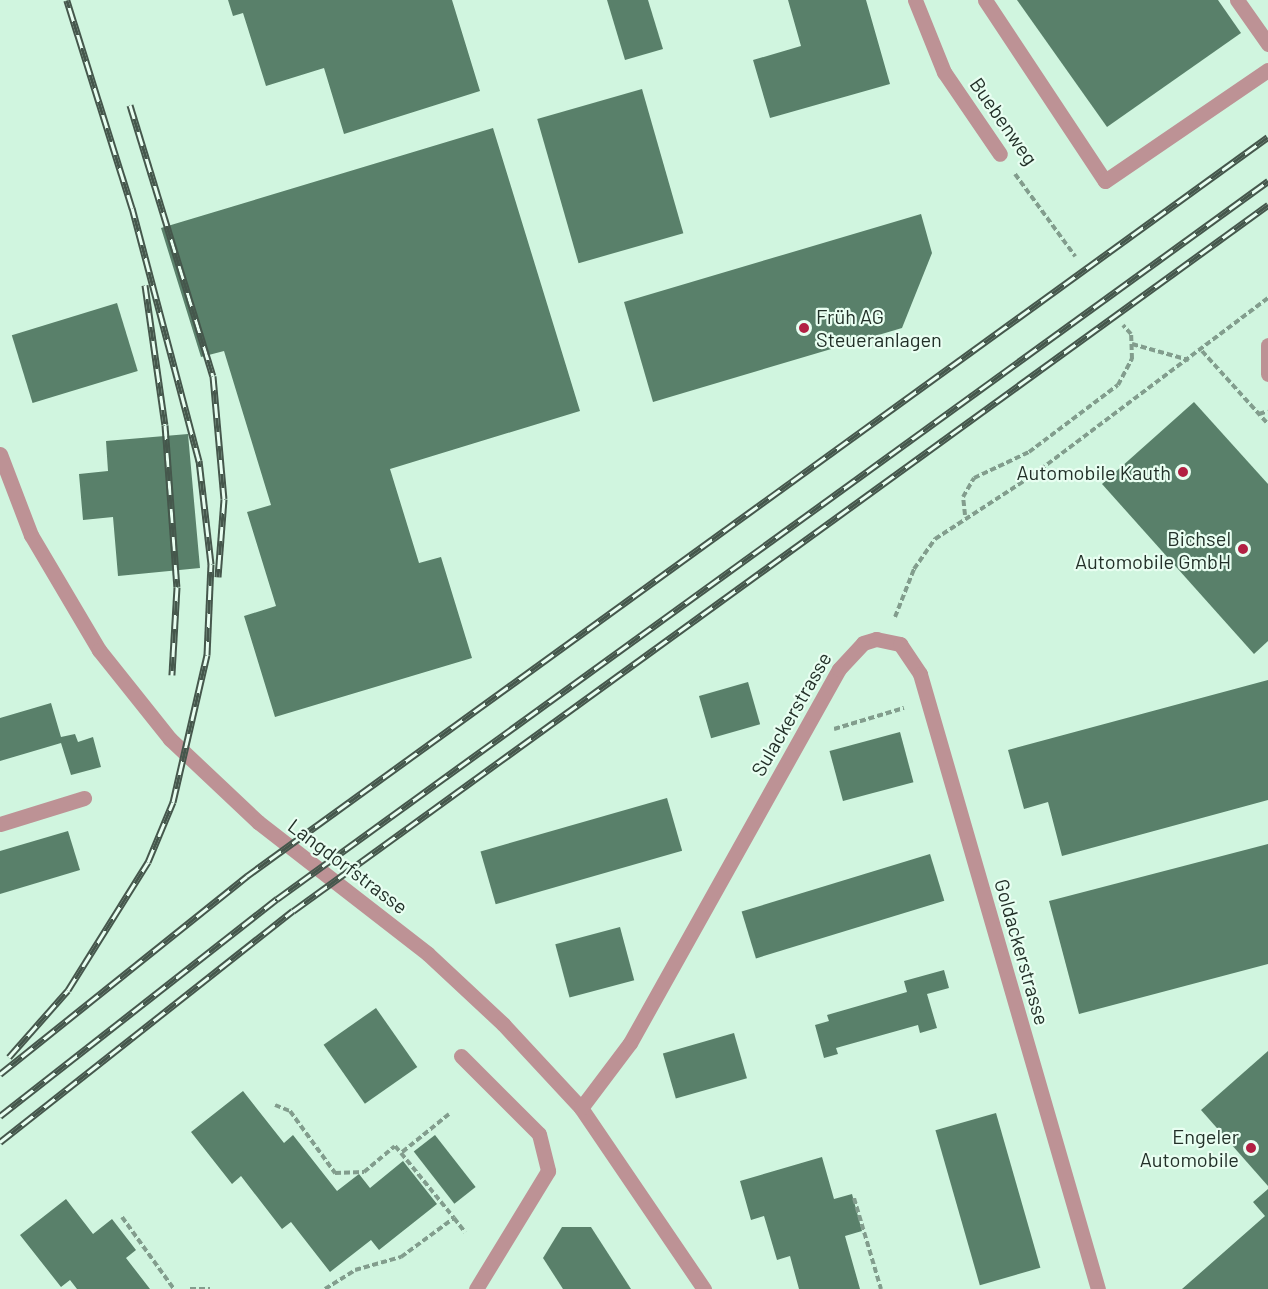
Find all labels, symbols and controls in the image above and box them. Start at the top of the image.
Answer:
street label: Buebenweg [965,73,1043,169]
place label: Früh AG Steueranlagen [816,304,942,351]
marker: Früh AG Steueranlagen [797,321,811,335]
place label: Automobile Kauth [1016,460,1171,484]
marker: Automobile Kauth [1176,465,1190,479]
place label: Bichsel Automobile GmbH [1075,526,1231,573]
marker: Bichsel Automobile GmbH [1236,542,1250,556]
street label: Sulackerstrasse [746,648,836,780]
street label: Langdorfstrasse [284,813,412,919]
street label: Goldackerstrasse [990,876,1054,1028]
place label: Engeler Automobile [1140,1124,1239,1171]
marker: Engeler Automobile [1244,1141,1258,1155]

